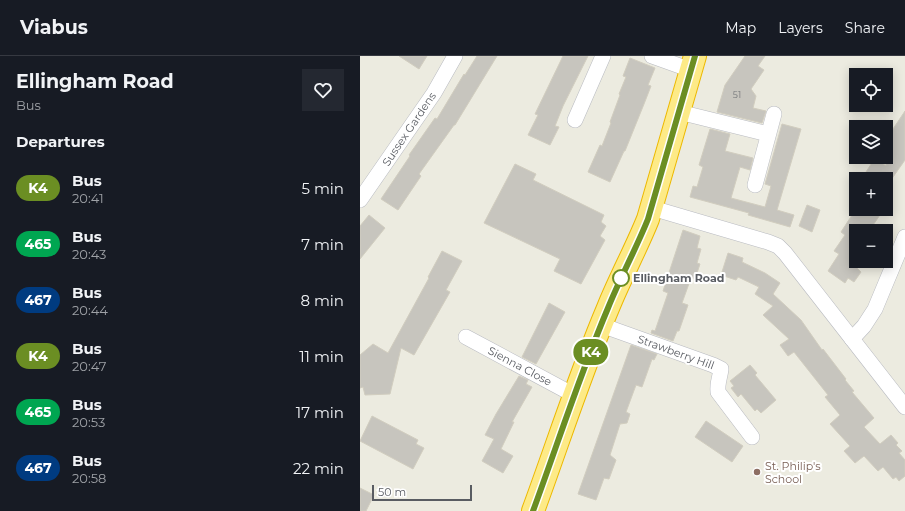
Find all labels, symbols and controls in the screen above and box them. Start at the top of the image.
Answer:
text: Viabus [20,16,88,39]
text: Map [725,19,756,37]
text: Layers [778,19,823,37]
text: Share [845,19,885,37]
map controls [849,68,893,268]
button: locate [849,68,893,112]
button: heart [302,69,344,111]
text: Ellingham Road [16,70,174,93]
street label: Sussex Gardens [379,89,439,169]
house number: 51 [733,89,741,100]
text: Bus [16,97,41,113]
button: layers [849,120,893,164]
text: Departures [16,132,105,151]
text: Bus [72,171,102,190]
button: + [849,172,893,216]
text: K4 [28,179,48,197]
text: 5 min [301,179,344,198]
text: 20:41 [72,190,104,206]
button: − [849,224,893,268]
text: Bus [72,227,102,246]
text: 465 [25,235,51,253]
text: 7 min [301,235,344,254]
text: 20:43 [72,246,106,262]
marker: Ellingham Road [612,269,630,287]
place label: Ellingham Road [633,271,724,285]
text: Bus [72,283,102,302]
text: 467 [24,291,52,309]
text: 8 min [300,291,344,310]
text: 20:44 [72,302,108,318]
street label: Strawberry Hill [636,332,716,372]
text: Bus [72,339,102,358]
line badge: K4 [573,339,609,365]
street label: Sienna Close [486,343,555,389]
text: K4 [581,343,601,361]
text: K4 [28,347,48,365]
text: 11 min [299,347,344,366]
text: 20:47 [72,358,106,374]
text: Bus [72,395,102,414]
text: 465 [25,403,51,421]
text: 17 min [296,403,344,422]
text: 20:53 [72,414,105,430]
text: Bus [72,451,102,470]
text: 467 [24,459,52,477]
text: 22 min [293,459,344,478]
place label: St. Philip's School [765,459,821,486]
marker: St. Philip's School [752,467,762,477]
text: 20:58 [72,470,106,486]
scale bar [372,483,472,502]
text: 50 m [378,485,406,499]

